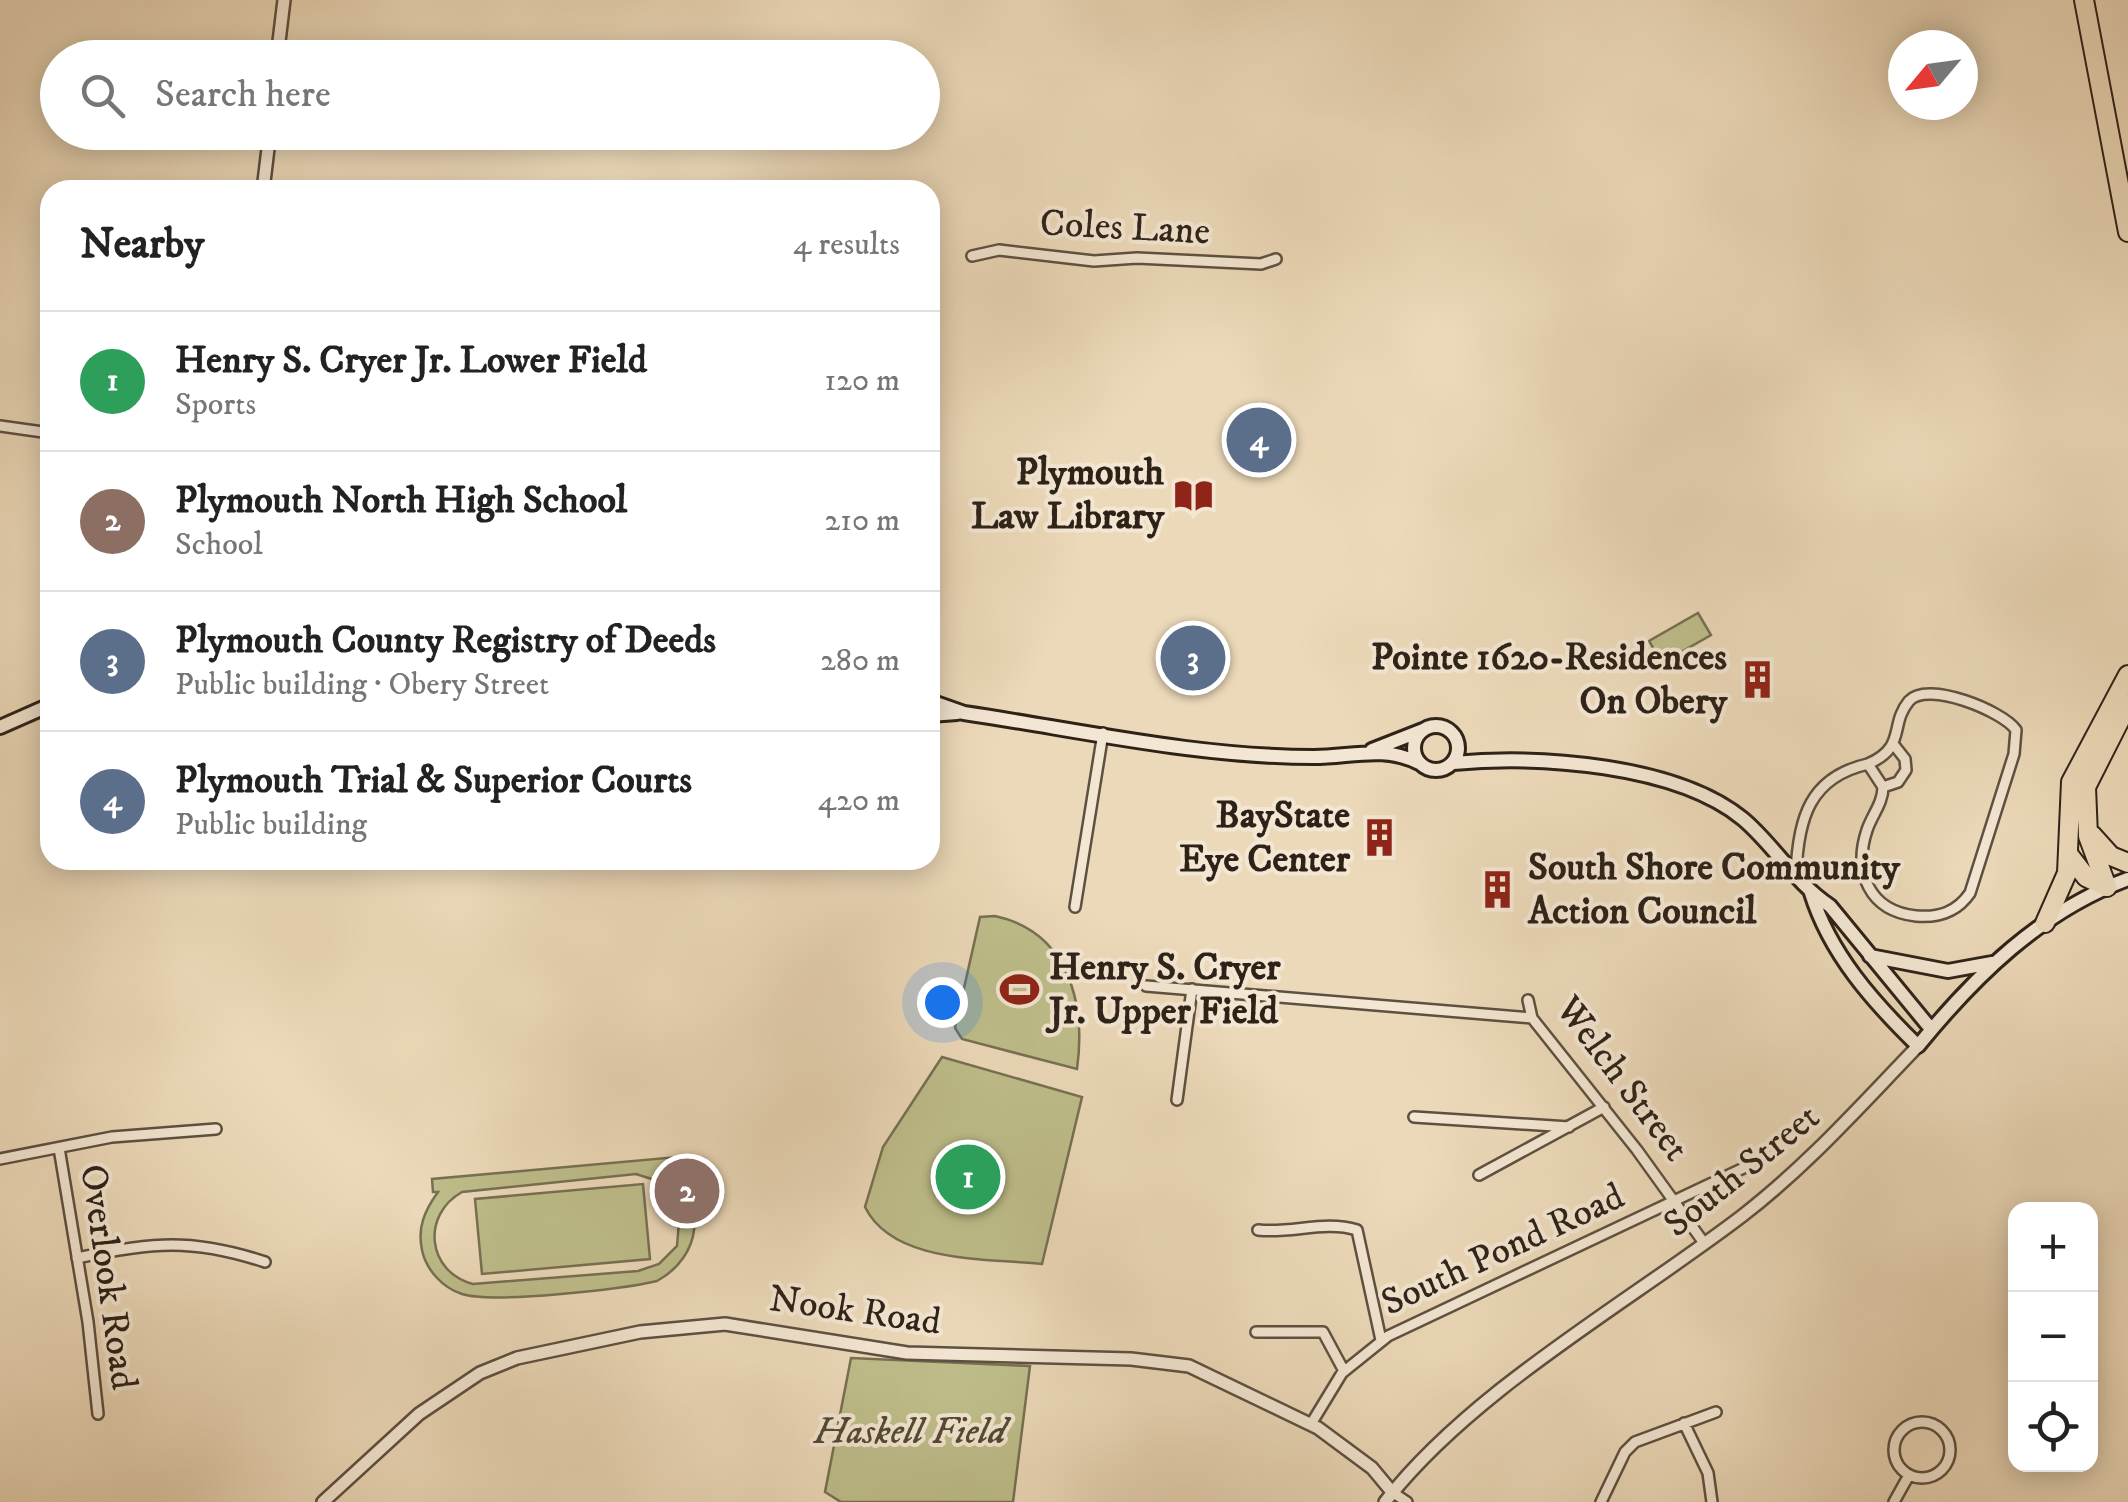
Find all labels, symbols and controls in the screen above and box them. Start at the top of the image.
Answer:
north arrow [1888,30,1978,120]
search box [40,40,940,150]
icon: search [75,68,130,123]
text: Search here [155,71,331,119]
street label: Coles Lane [1039,200,1211,256]
text: Nearby [80,219,204,271]
text: 4 results [793,225,900,265]
text: Henry S. Cryer Jr. Lower Field [175,337,647,385]
text: 1 [107,361,118,401]
text: 120 m [824,361,900,401]
text: Sports [175,385,256,425]
pin: 4 [1226,402,1292,478]
place label: Plymouth Law Library [971,449,1165,541]
library icon: Plymouth Law Library [1173,474,1215,516]
text: Plymouth North High School [175,477,627,525]
text: 2 [105,501,120,541]
text: 210 m [825,501,900,541]
text: School [175,525,263,565]
text: Plymouth County Registry of Deeds [175,617,716,665]
pin: 3 [1160,620,1226,696]
place label: Pointe 1620-Residences On Obery [1371,634,1728,726]
text: 3 [107,641,118,681]
text: 280 m [820,641,900,681]
building icon: Pointe 1620-Residences On Obery [1736,659,1778,701]
text: Public building · Obery Street [175,665,549,705]
text: Plymouth Trial & Superior Courts [175,757,692,805]
text: 4 [103,781,122,821]
text: 420 m [818,781,900,821]
place label: BayState Eye Center [1179,792,1351,884]
text: Public building [175,805,367,845]
building icon: BayState Eye Center [1359,817,1401,859]
place label: South Shore Community Action Council [1527,844,1901,936]
building icon: South Shore Community Action Council [1477,869,1519,911]
place label: Henry S. Cryer Jr. Upper Field [1045,944,1281,1036]
sports icon: Henry S. Cryer Jr. Upper Field [998,969,1040,1011]
your location [917,977,968,1028]
street label: Welch Street [1544,986,1700,1171]
street label: South Street [1654,1094,1830,1248]
pin: 1 [936,1140,1000,1214]
pin: 2 [654,1154,720,1228]
street label: Overlook Road [68,1161,148,1393]
street label: South Pond Road [1374,1173,1632,1327]
map controls [2008,1202,2098,1472]
button: + [2008,1202,2098,1292]
street label: Nook Road [766,1275,944,1347]
button: − [2008,1292,2098,1382]
button: locate [2008,1382,2098,1472]
park label: Haskell Field [813,1408,1011,1456]

